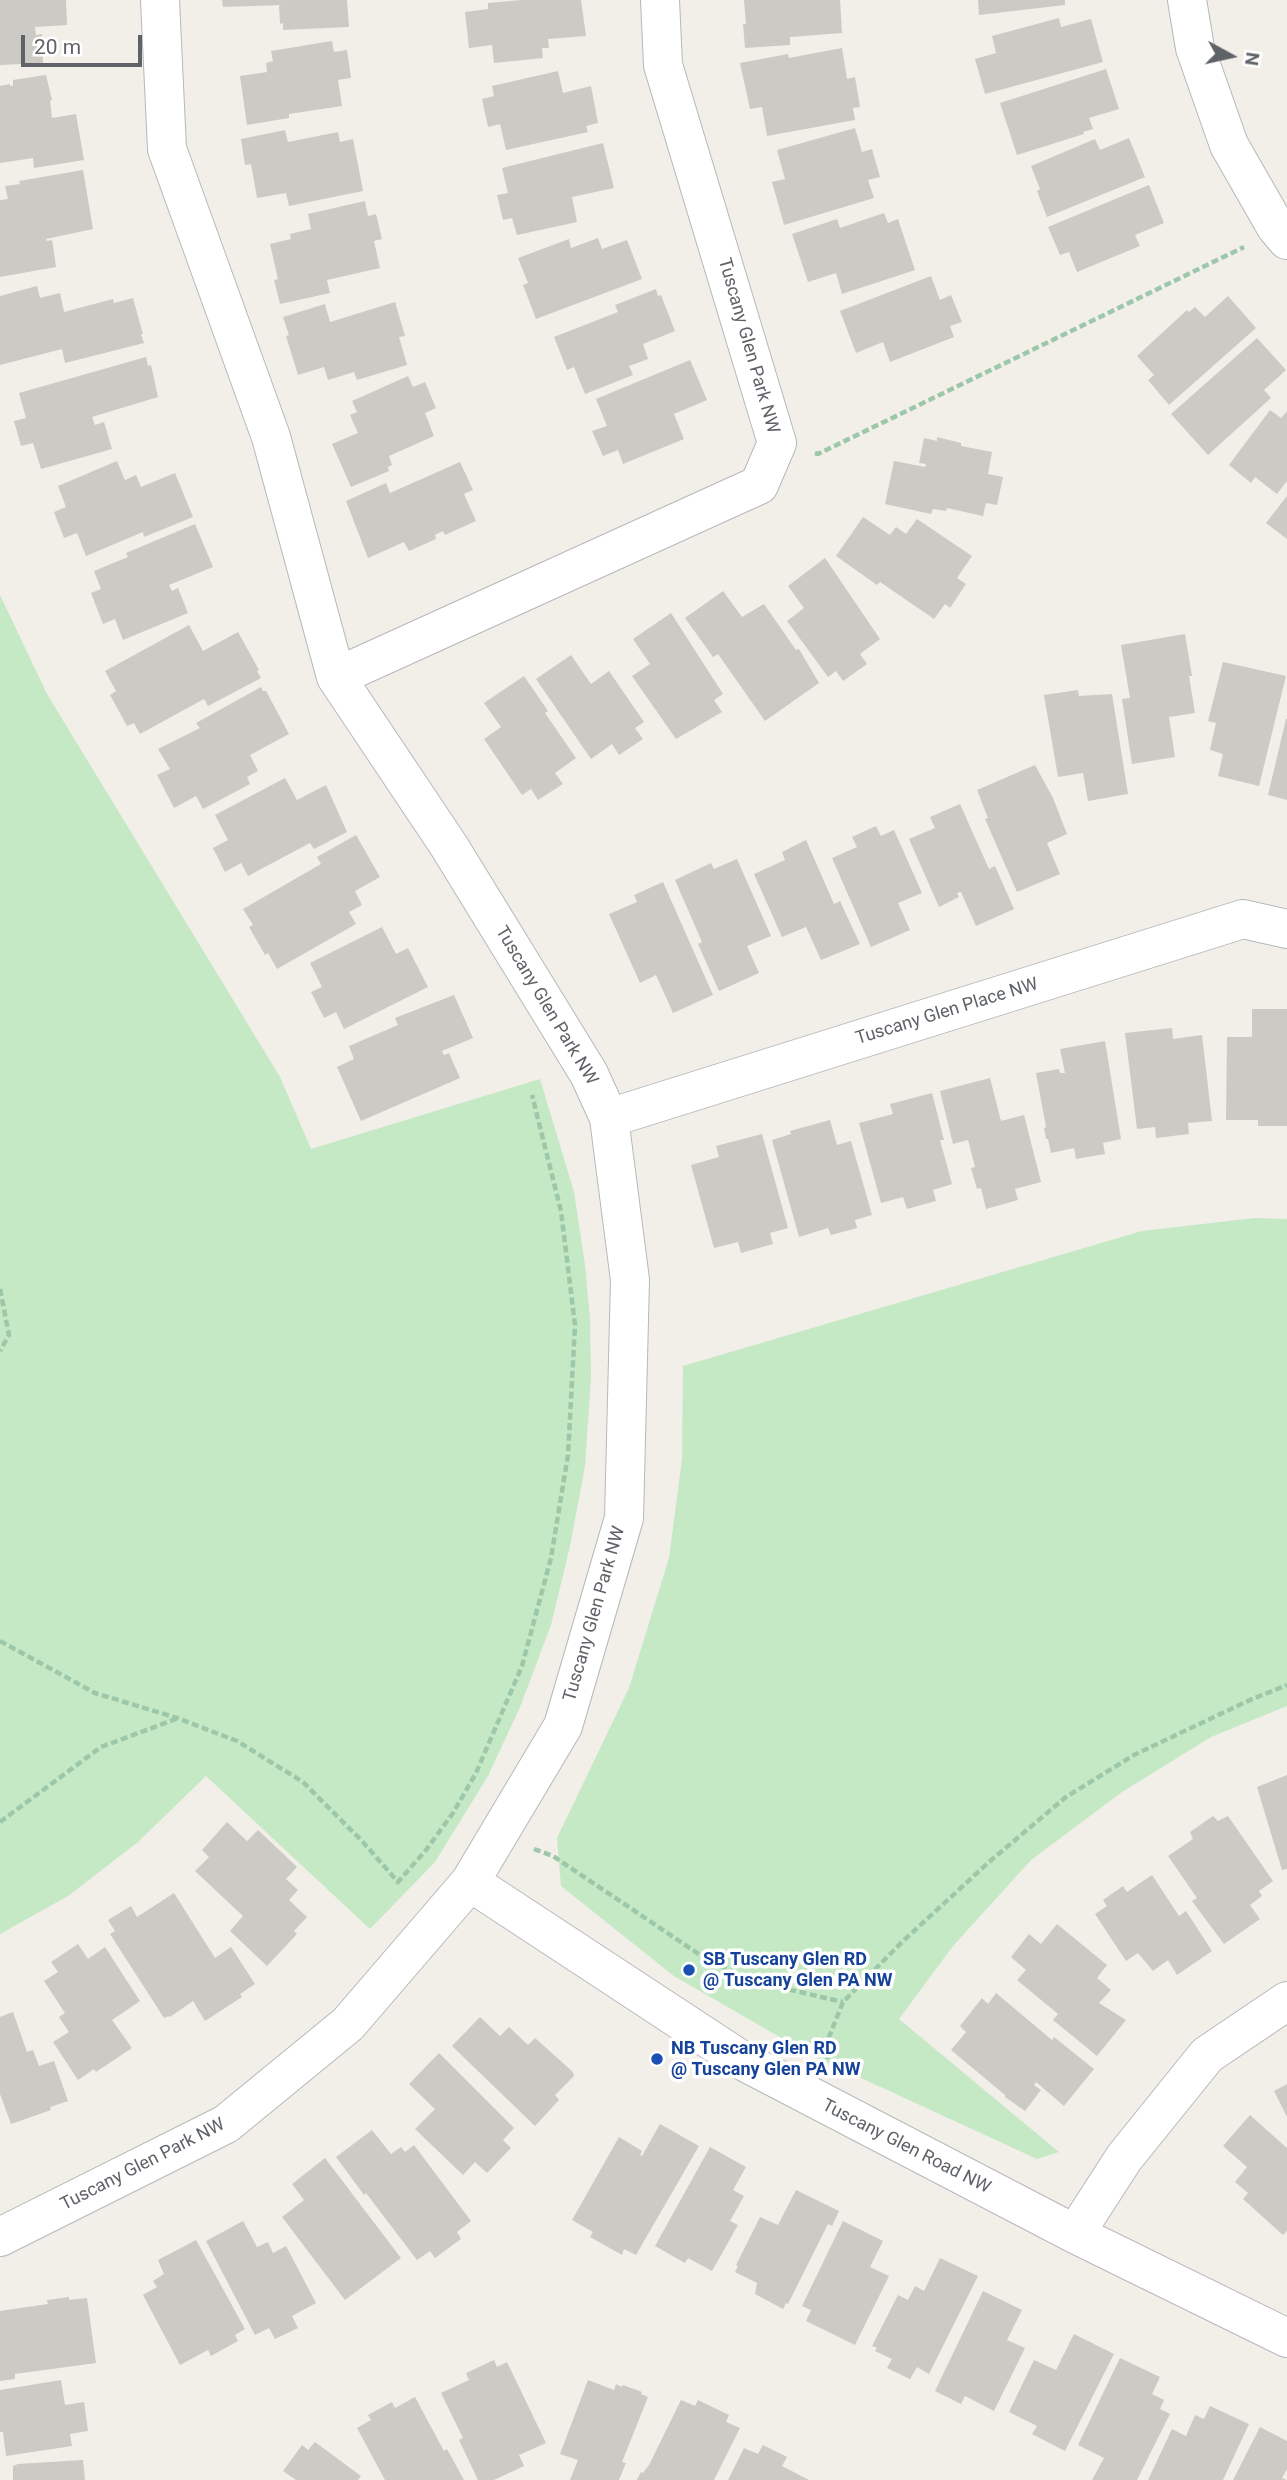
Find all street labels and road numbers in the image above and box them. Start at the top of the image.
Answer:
street label: Tuscany Glen Park NW [713,256,783,436]
street label: Tuscany Glen Park NW [490,923,602,1089]
street label: Tuscany Glen Place NW [853,974,1041,1050]
street label: Tuscany Glen Park NW [560,1524,630,1704]
street label: Tuscany Glen Road NW [818,2095,994,2199]
street label: Tuscany Glen Park NW [57,2114,229,2216]

